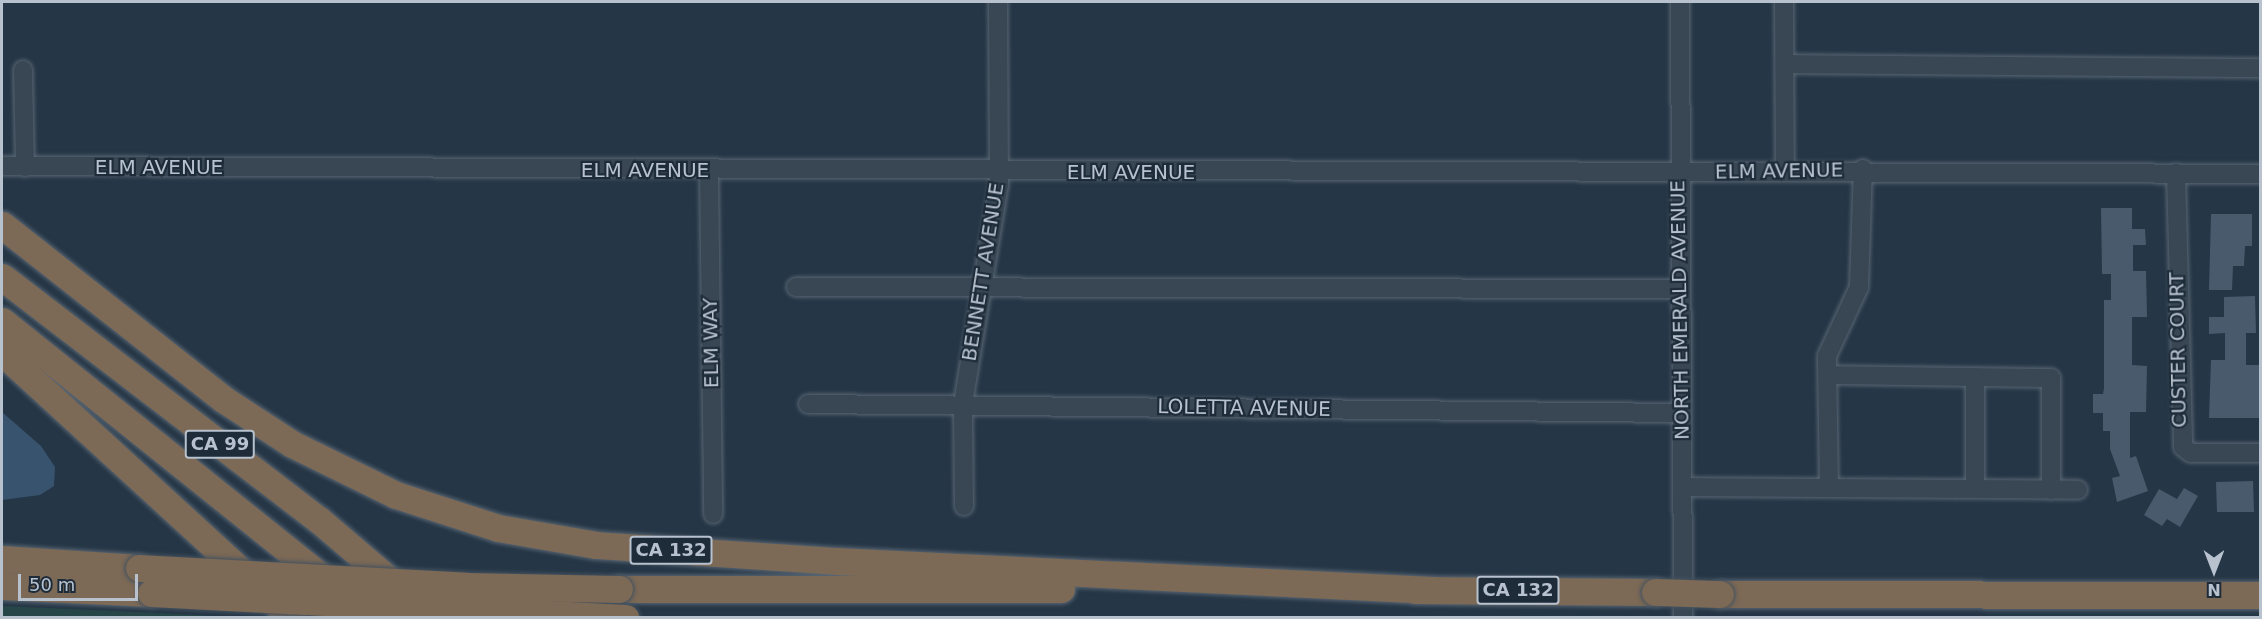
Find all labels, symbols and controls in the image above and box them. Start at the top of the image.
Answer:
street label: ELM AVENUE [95,155,223,179]
street label: ELM AVENUE [581,158,709,182]
street label: ELM AVENUE [1715,158,1843,184]
street label: ELM AVENUE [1067,160,1195,184]
street label: NORTH EMERALD AVENUE [1666,180,1694,440]
street label: BENNETT AVENUE [957,181,1009,363]
street label: CUSTER COURT [2165,272,2191,428]
street label: ELM WAY [698,298,724,388]
street label: LOLETTA AVENUE [1157,394,1331,422]
road number: CA 99 [184,429,256,459]
road number: CA 132 [629,535,713,565]
north arrow [2184,541,2244,601]
scale bar [21,562,141,600]
text: 50 m [29,574,75,595]
road number: CA 132 [1476,575,1560,605]
text: N [2207,580,2221,599]

